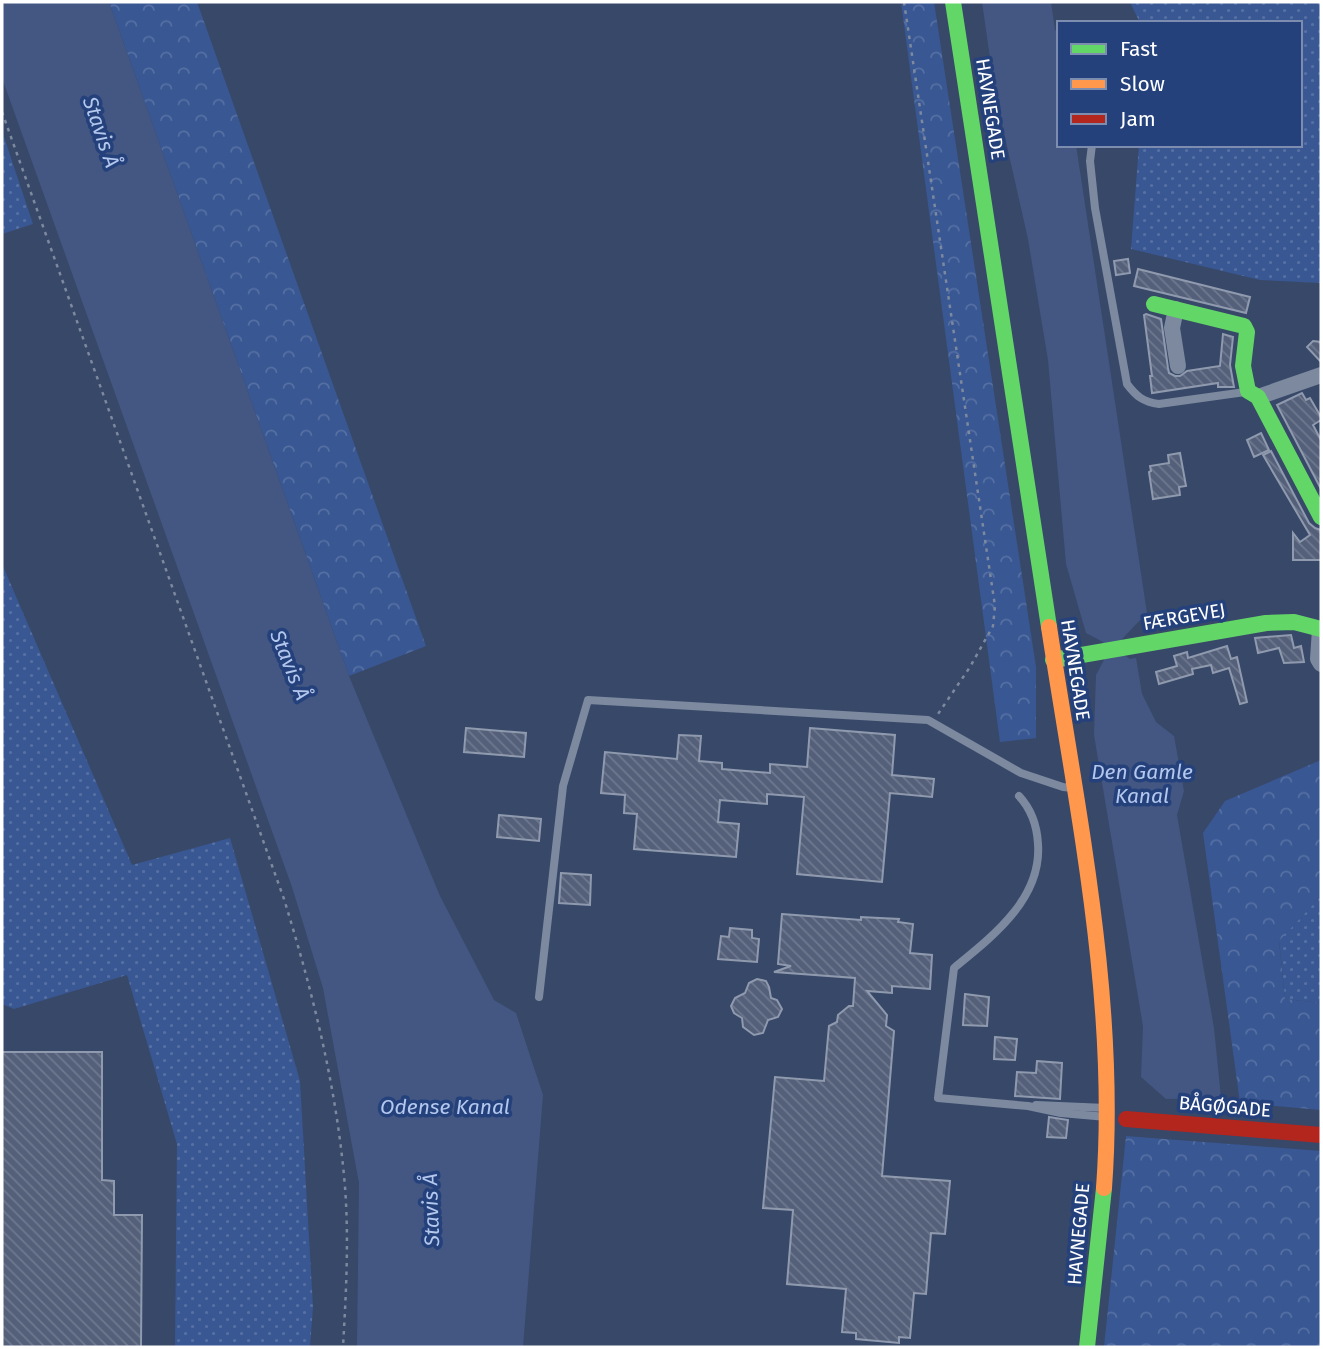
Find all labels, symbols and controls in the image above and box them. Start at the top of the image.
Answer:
legend [1057,21,1302,147]
text: Fast [1120,36,1158,62]
street label: HAVNEGADE [971,57,1010,161]
text: Slow [1120,71,1165,97]
water label: Stavis Å [76,92,125,171]
text: Jam [1120,106,1156,132]
street label: FÆRGEVEJ [1141,598,1227,635]
street label: HAVNEGADE [1056,618,1095,722]
water label: Stavis Å [264,625,316,704]
water label: Den Gamle Kanal [1091,759,1193,809]
street label: BÅGØGADE [1178,1091,1272,1122]
water label: Odense Kanal [380,1094,510,1120]
water label: Stavis Å [417,1173,445,1248]
street label: HAVNEGADE [1063,1182,1094,1286]

